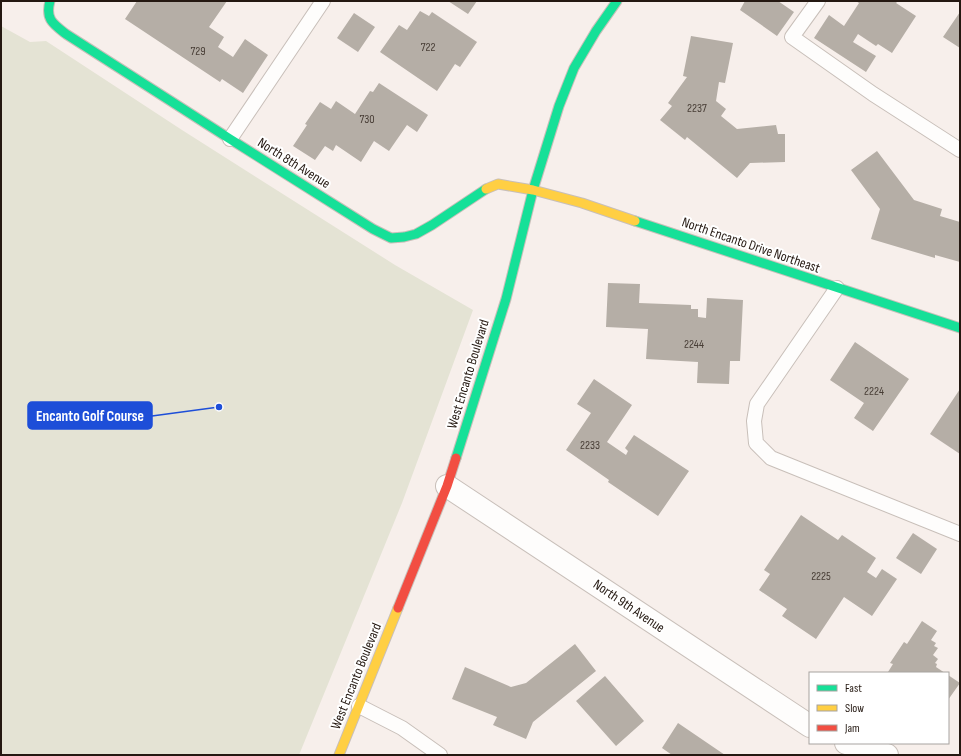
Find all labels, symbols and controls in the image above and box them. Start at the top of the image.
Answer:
house number: 722 [421,40,435,55]
house number: 729 [190,44,206,59]
house number: 2237 [687,101,707,116]
house number: 730 [359,112,375,127]
street label: North 8th Avenue [255,134,333,192]
street label: North Encanto Drive Northeast [680,213,822,277]
street label: West Encanto Boulevard [443,317,493,431]
house number: 2244 [684,337,704,352]
house number: 2224 [864,384,884,399]
callout: Encanto Golf Course [28,402,152,429]
text: Encanto Golf Course [36,407,144,426]
house number: 2233 [580,438,600,453]
house number: 2225 [811,569,831,584]
street label: North 9th Avenue [590,576,668,636]
street label: West Encanto Boulevard [327,620,385,732]
legend [809,672,949,744]
text: Fast [845,681,862,696]
text: Slow [845,701,864,716]
text: Jam [844,721,860,736]

